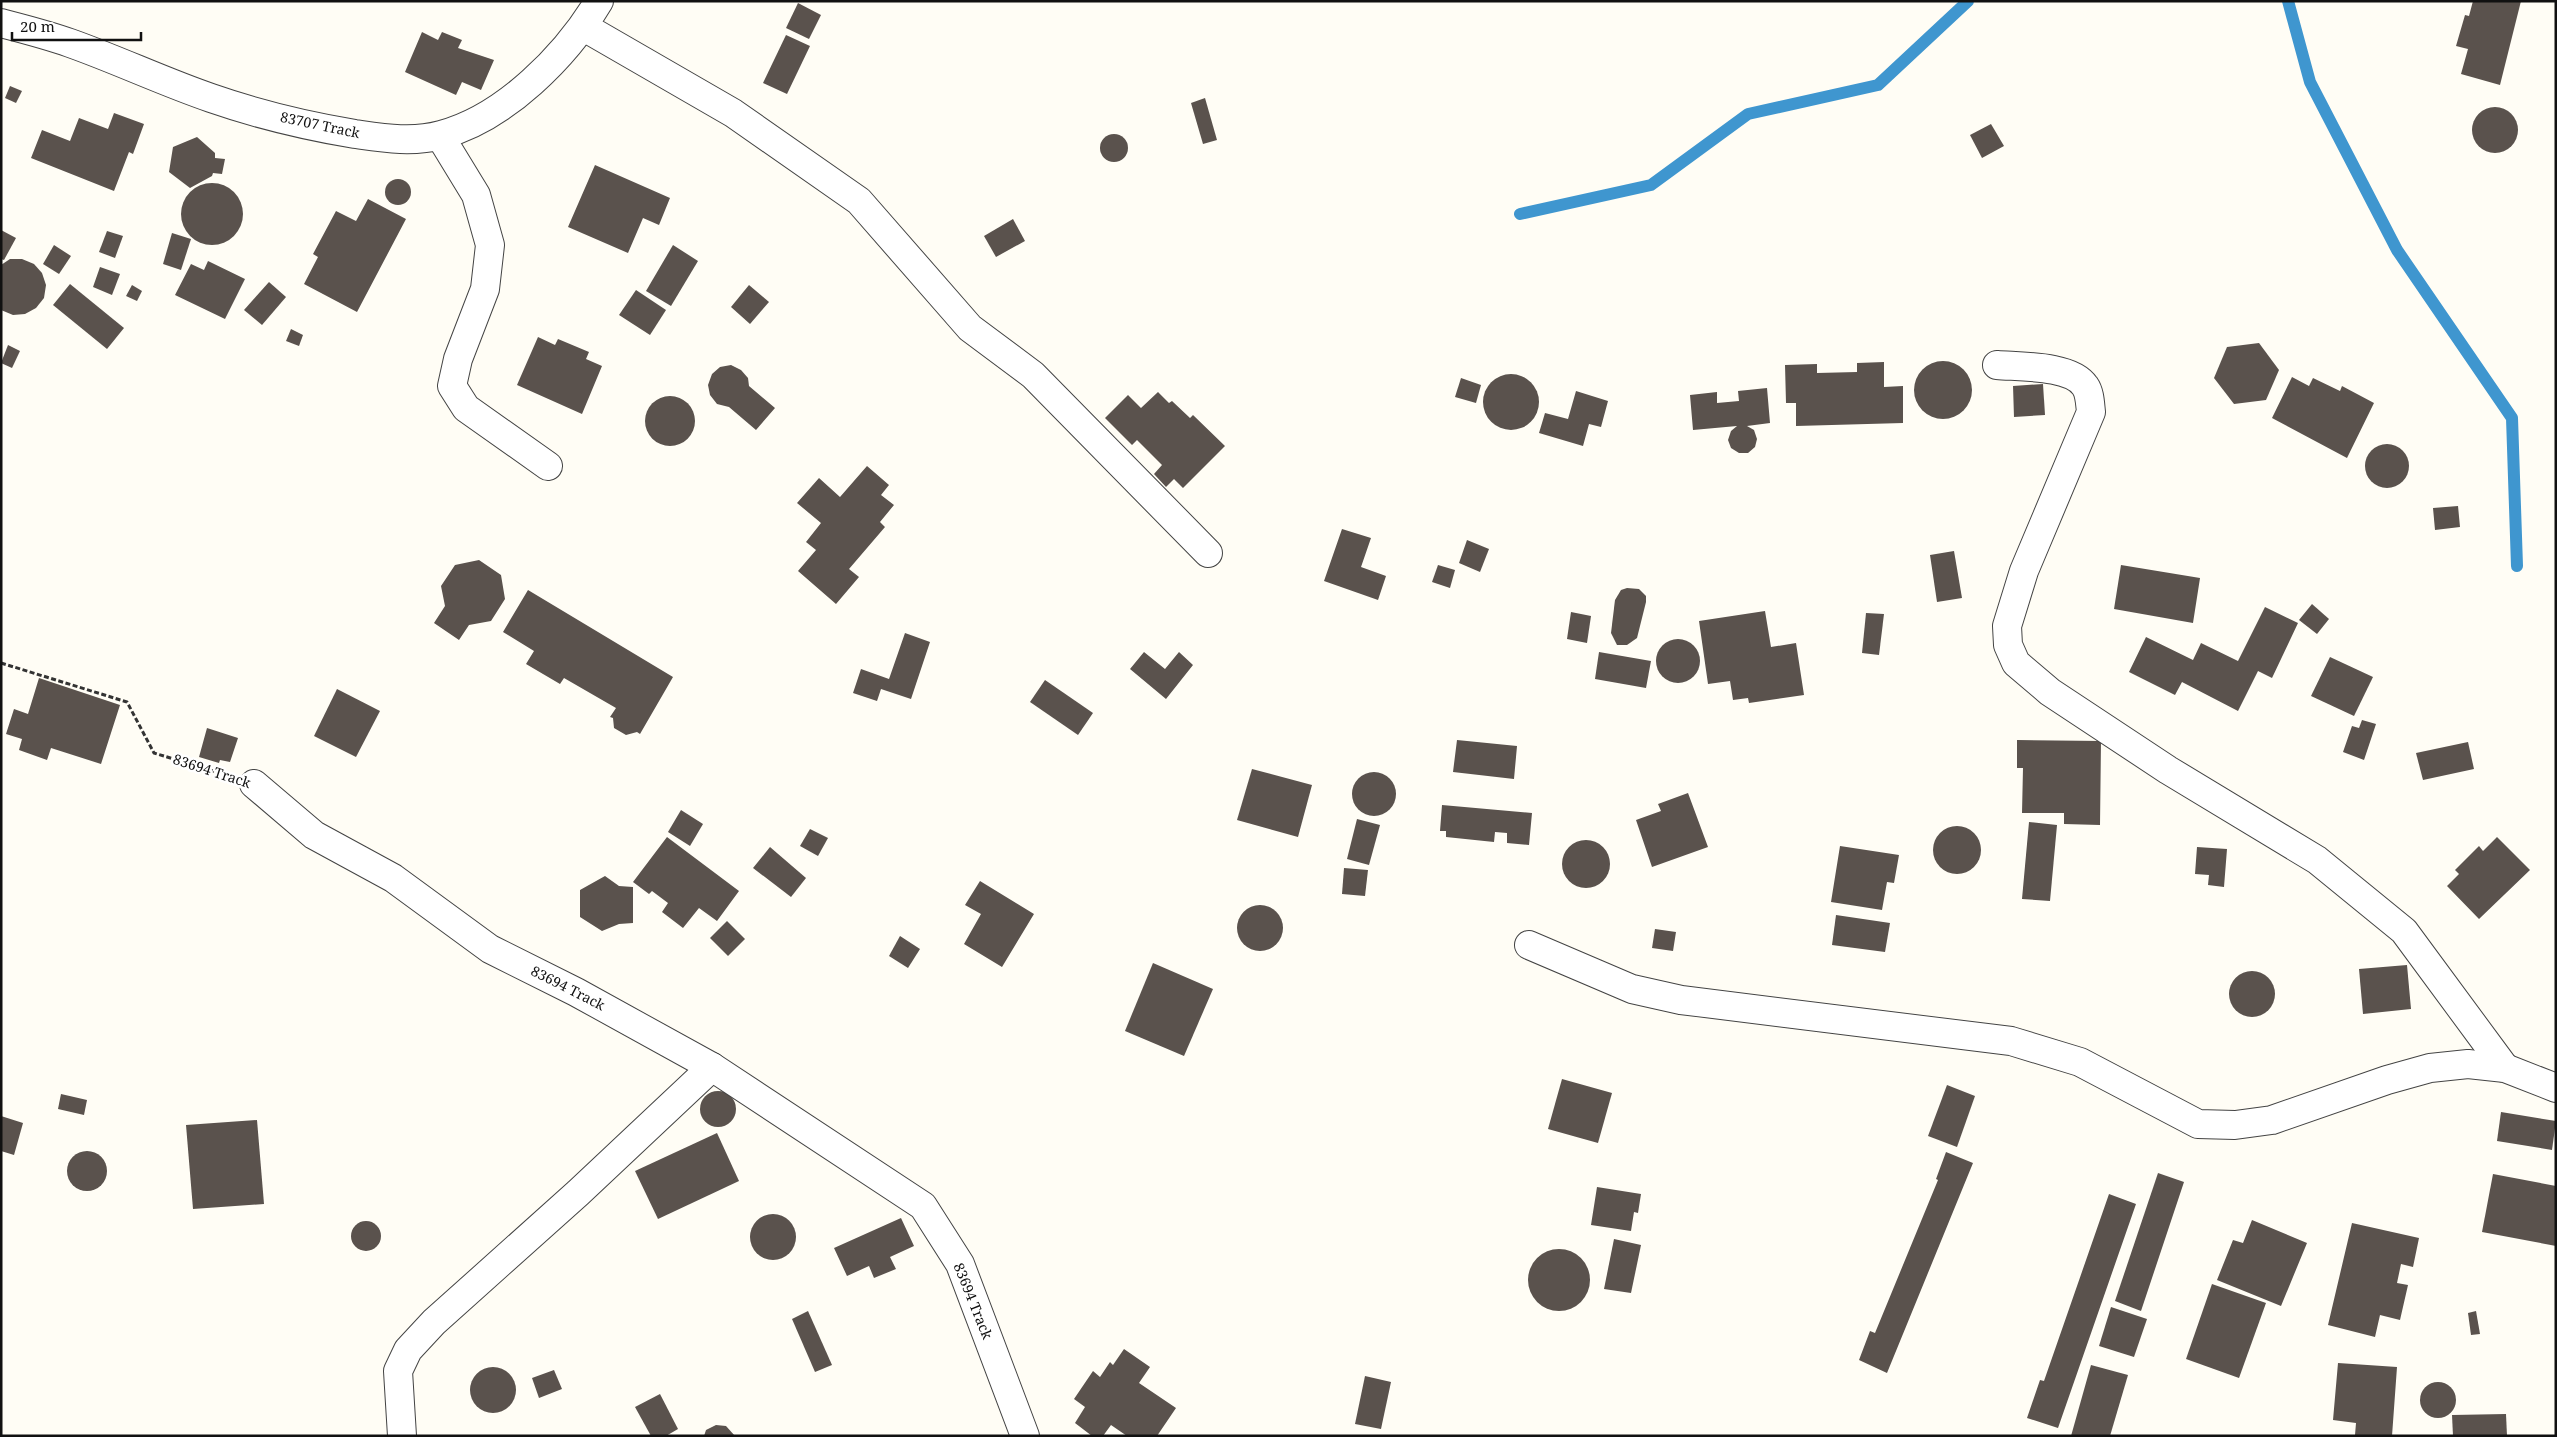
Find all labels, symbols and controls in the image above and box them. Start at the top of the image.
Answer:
scale bar [12,10,141,42]
text: 20 m [20,16,55,36]
street label: 83707 Track [279,107,362,142]
street label: 83694 Track [171,749,254,792]
street label: 83694 Track [528,961,609,1015]
street label: 83694 Track [950,1260,998,1342]

